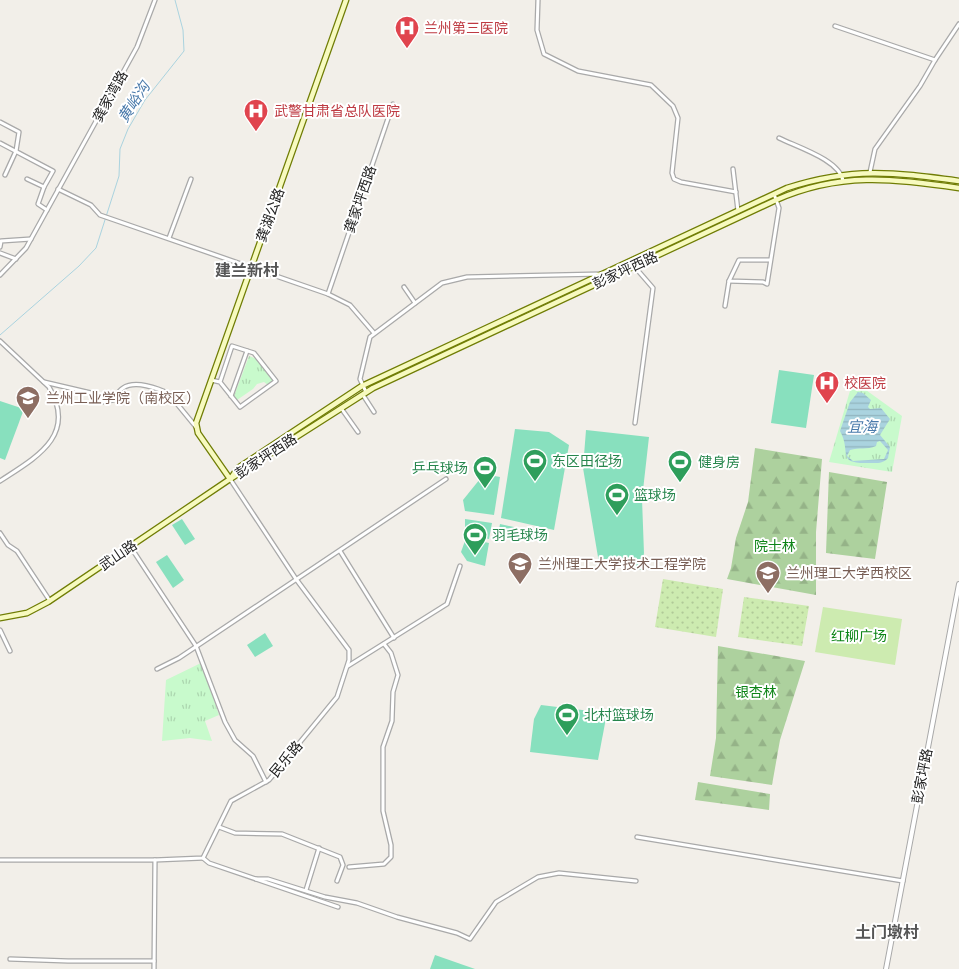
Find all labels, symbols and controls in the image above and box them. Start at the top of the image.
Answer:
hospital icon: 兰州第三医院 [394,15,420,49]
place label: 兰州第三医院 [424,20,508,36]
street label: 龚家湾路 [89,68,131,124]
water label: 黄峪沟 [114,77,154,125]
hospital icon: 武警甘肃省总队医院 [243,98,269,132]
place label: 武警甘肃省总队医院 [274,103,400,119]
street label: 龚家坪西路 [341,163,379,235]
street label: 龚湖公路 [253,186,287,244]
street label: 彭家坪西路 [590,248,660,292]
district label: 建兰新村 [215,261,279,280]
hospital icon: 校医院 [814,370,840,404]
place label: 校医院 [844,375,886,391]
school or university icon: 兰州工业学院（南校区） [15,385,41,419]
place label: 兰州工业学院（南校区） [46,390,200,406]
water label: 宜海 [847,418,879,435]
street label: 彭家坪西路 [232,430,300,482]
sports icon: 东区田径场 [522,448,548,482]
sports icon: 健身房 [667,449,693,483]
place label: 东区田径场 [552,453,622,469]
place label: 健身房 [698,454,740,470]
sports icon: 乒乓球场 [472,455,498,489]
place label: 乒乓球场 [412,460,468,476]
sports icon: 篮球场 [604,482,630,516]
place label: 篮球场 [634,487,676,503]
sports icon: 羽毛球场 [462,522,488,556]
place label: 羽毛球场 [492,527,548,543]
street label: 武山路 [96,537,140,573]
park label: 院士林 [754,538,796,554]
school or university icon: 兰州理工大学技术工程学院 [507,551,533,585]
place label: 兰州理工大学技术工程学院 [538,556,706,572]
school or university icon: 兰州理工大学西校区 [755,560,781,594]
place label: 兰州理工大学西校区 [786,565,912,581]
park label: 红柳广场 [831,628,887,644]
park label: 银杏林 [735,684,777,700]
sports icon: 北村篮球场 [554,702,580,736]
place label: 北村篮球场 [584,707,654,723]
street label: 民乐路 [266,738,306,780]
street label: 彭家坪路 [909,747,935,805]
district label: 土门墩村 [855,923,919,942]

